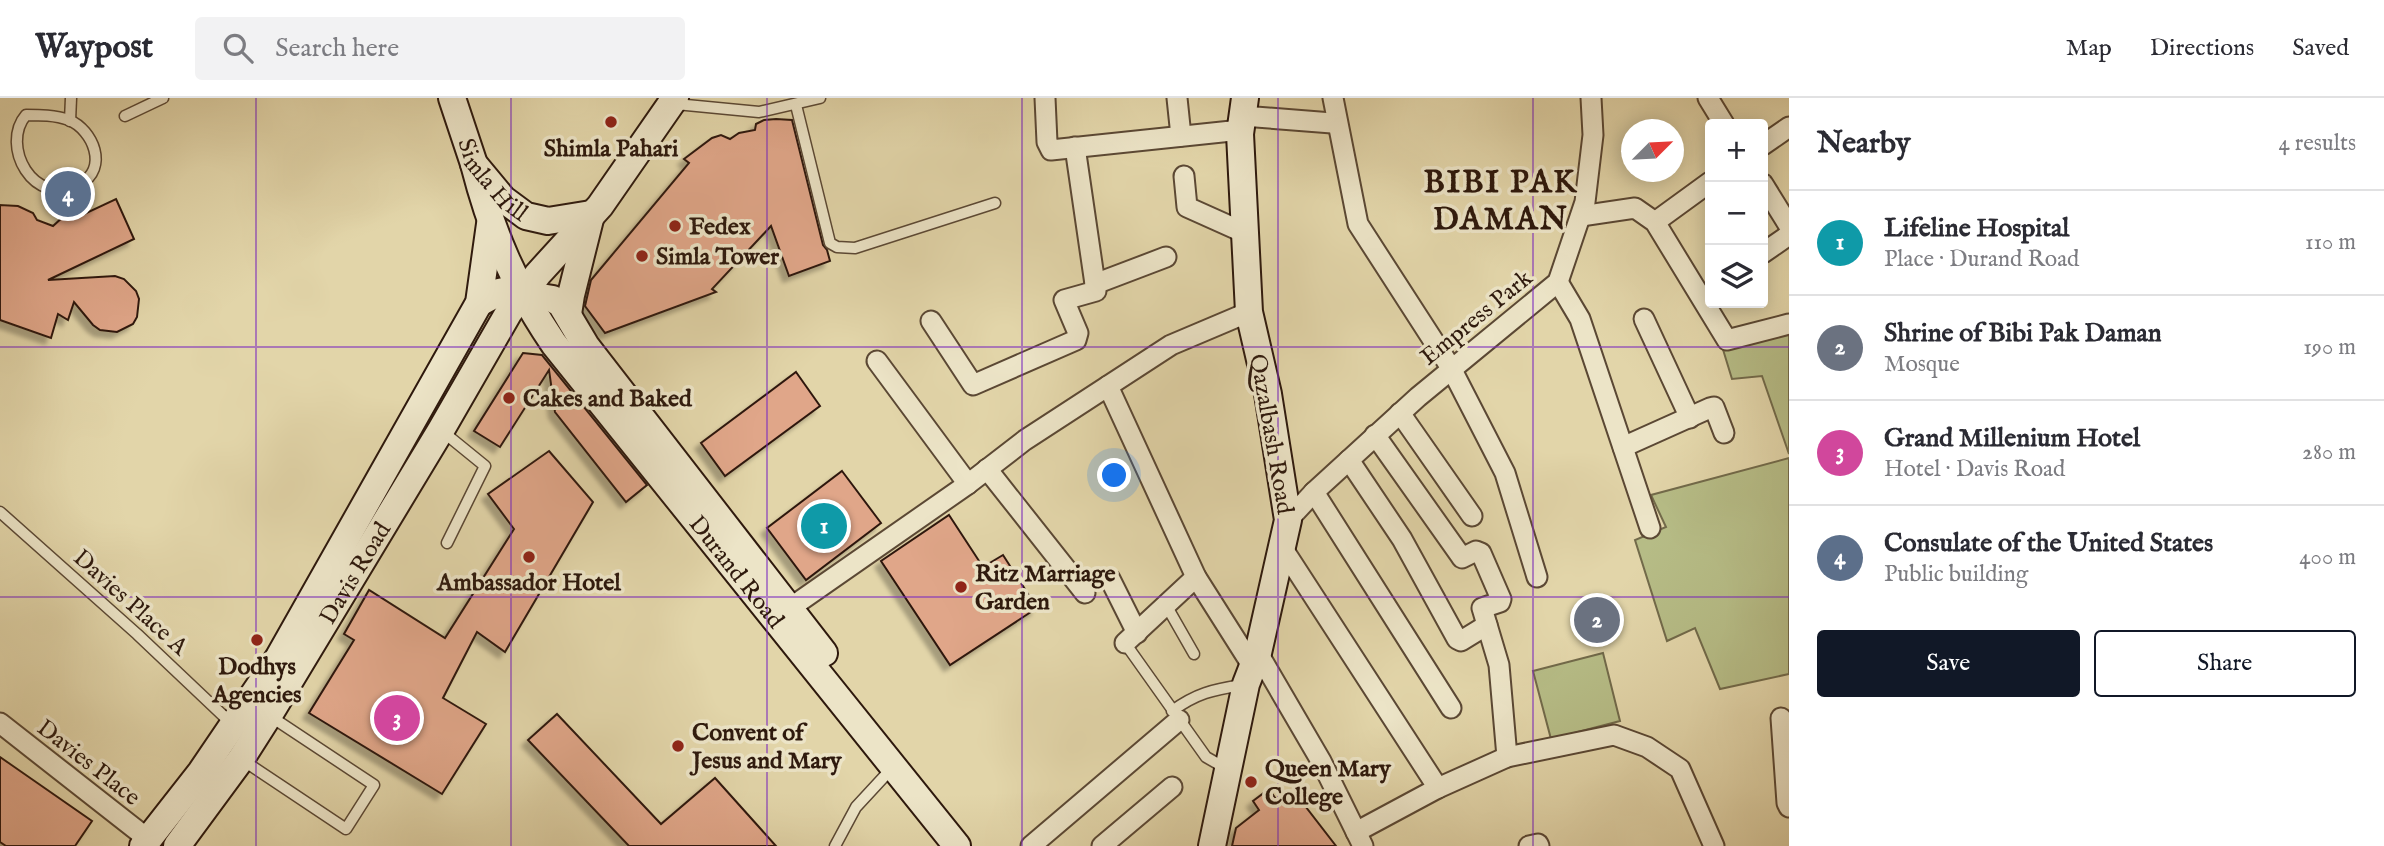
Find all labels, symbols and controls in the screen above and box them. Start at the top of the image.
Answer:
search box [195,17,685,80]
text: Waypost [35,27,153,69]
icon: search [219,29,257,67]
text: Search here [275,32,399,65]
text: Map [2066,33,2112,64]
text: Directions [2150,33,2254,64]
text: Saved [2292,33,2349,64]
marker: Shimla Pahari [603,114,619,130]
north arrow [1621,119,1684,182]
map controls [1705,119,1768,308]
button: + [1705,119,1768,182]
text: Nearby [1817,125,1910,163]
text: 4 results [2278,129,2356,158]
place label: Shimla Pahari [544,134,679,165]
street label: Simla Hill [450,135,534,229]
district label: BIBI PAK DAMAN [1424,163,1578,241]
pin: 4 [45,168,91,220]
button: − [1705,182,1768,245]
place label: Fedex [689,212,751,243]
text: Lifeline Hospital [1884,212,2069,245]
marker: Fedex [667,218,683,234]
text: 1 [1836,228,1844,257]
text: 110 m [2305,228,2356,257]
place label: Simla Tower [656,242,779,273]
button: layers [1705,245,1768,308]
text: Place · Durand Road [1884,245,2079,274]
marker: Simla Tower [634,248,650,264]
street label: Empress Park [1414,263,1540,373]
text: Shrine of Bibi Pak Daman [1884,317,2162,350]
text: 2 [1835,333,1845,362]
text: 190 m [2303,333,2356,362]
text: Mosque [1884,350,1960,379]
street label: Qazalbash Road [1241,352,1300,517]
place label: Cakes and Baked [523,384,693,415]
marker: Cakes and Baked [501,390,517,406]
text: Grand Millenium Hotel [1884,422,2140,455]
text: 3 [1836,438,1844,467]
text: 280 m [2302,438,2356,467]
text: Hotel · Davis Road [1884,455,2065,484]
your location [1097,458,1131,492]
pin: 1 [801,500,847,552]
street label: Durand Road [681,510,790,635]
street label: Davis Road [313,517,399,631]
text: Consulate of the United States [1884,527,2213,560]
street label: Davies Place A [66,543,195,664]
text: 4 [1834,543,1846,572]
text: 400 m [2299,543,2356,572]
marker: Ambassador Hotel [521,549,537,565]
place label: Ritz Marriage Garden [975,559,1115,618]
text: Public building [1884,560,2028,589]
place label: Ambassador Hotel [436,568,621,599]
marker: Ritz Marriage Garden [953,579,969,595]
pin: 2 [1574,594,1620,646]
button: Save [1817,630,2080,697]
button: Share [2094,630,2356,697]
marker: Dodhys Agencies [249,632,265,648]
place label: Dodhys Agencies [211,652,302,711]
pin: 3 [374,692,420,744]
street label: Davies Place [30,713,146,813]
place label: Convent of Jesus and Mary [689,718,843,777]
marker: Convent of Jesus and Mary [670,738,686,754]
place label: Queen Mary College [1265,754,1392,813]
marker: Queen Mary College [1243,774,1259,790]

